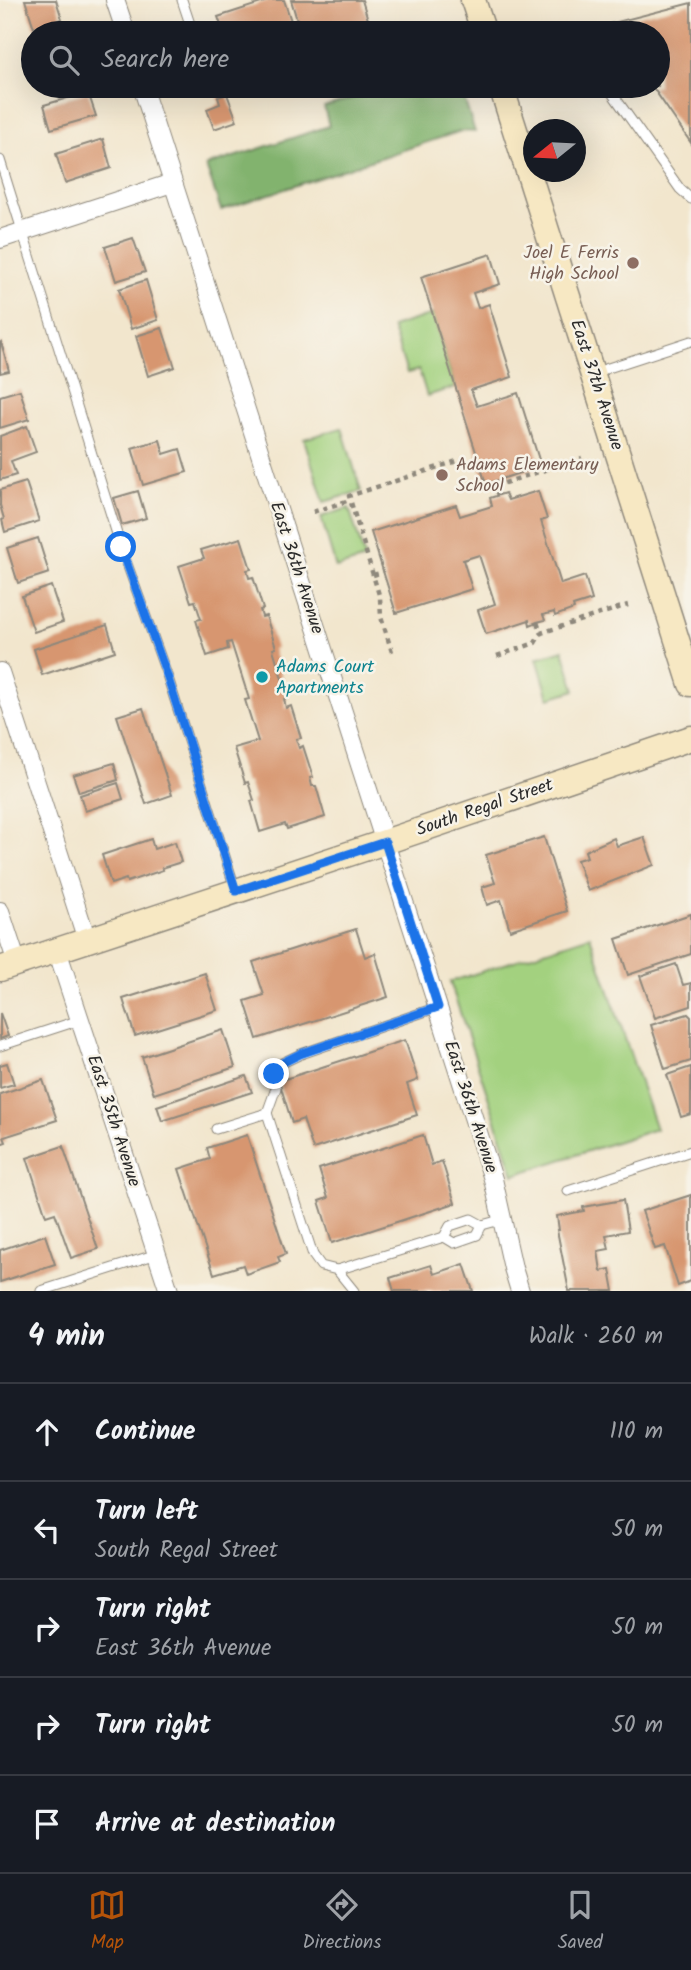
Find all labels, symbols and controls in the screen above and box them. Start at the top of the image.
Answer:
search box [21,21,670,98]
text: Search here [101,39,229,81]
icon: search [45,41,83,79]
north arrow [523,119,586,182]
place label: Joel E Ferris High School [524,239,620,289]
marker: Joel E Ferris High School [625,255,641,271]
street label: East 37th Avenue [561,316,631,454]
place label: Adams Elementary School [456,451,599,501]
marker: Adams Elementary School [434,467,450,483]
street label: East 36th Avenue [261,498,331,638]
route start [105,531,136,562]
place label: Adams Court Apartments [276,653,375,703]
marker: Adams Court Apartments [254,669,270,685]
street label: South Regal Street [413,771,558,845]
street label: East 36th Avenue [435,1037,505,1177]
street label: East 35th Avenue [78,1051,148,1191]
route end [258,1058,289,1089]
text: 4 min [28,1313,105,1361]
text: Walk · 260 m [529,1319,663,1355]
text: Continue [95,1411,196,1453]
icon: ahead [28,1413,66,1451]
text: 110 m [610,1414,663,1450]
text: Turn left [95,1491,198,1533]
icon: left [28,1511,66,1549]
text: 50 m [612,1512,663,1548]
text: South Regal Street [95,1533,278,1569]
text: Turn right [95,1589,211,1631]
icon: right [28,1609,66,1647]
text: 50 m [612,1610,663,1646]
text: East 36th Avenue [95,1631,271,1667]
text: Turn right [95,1705,211,1747]
icon: right [28,1707,66,1745]
text: 50 m [612,1708,663,1744]
text: Arrive at destination [95,1803,335,1845]
icon: arrive [28,1805,66,1843]
tab: Map [88,1886,126,1958]
tab: Directions [303,1886,381,1958]
tab: Saved [558,1886,603,1958]

